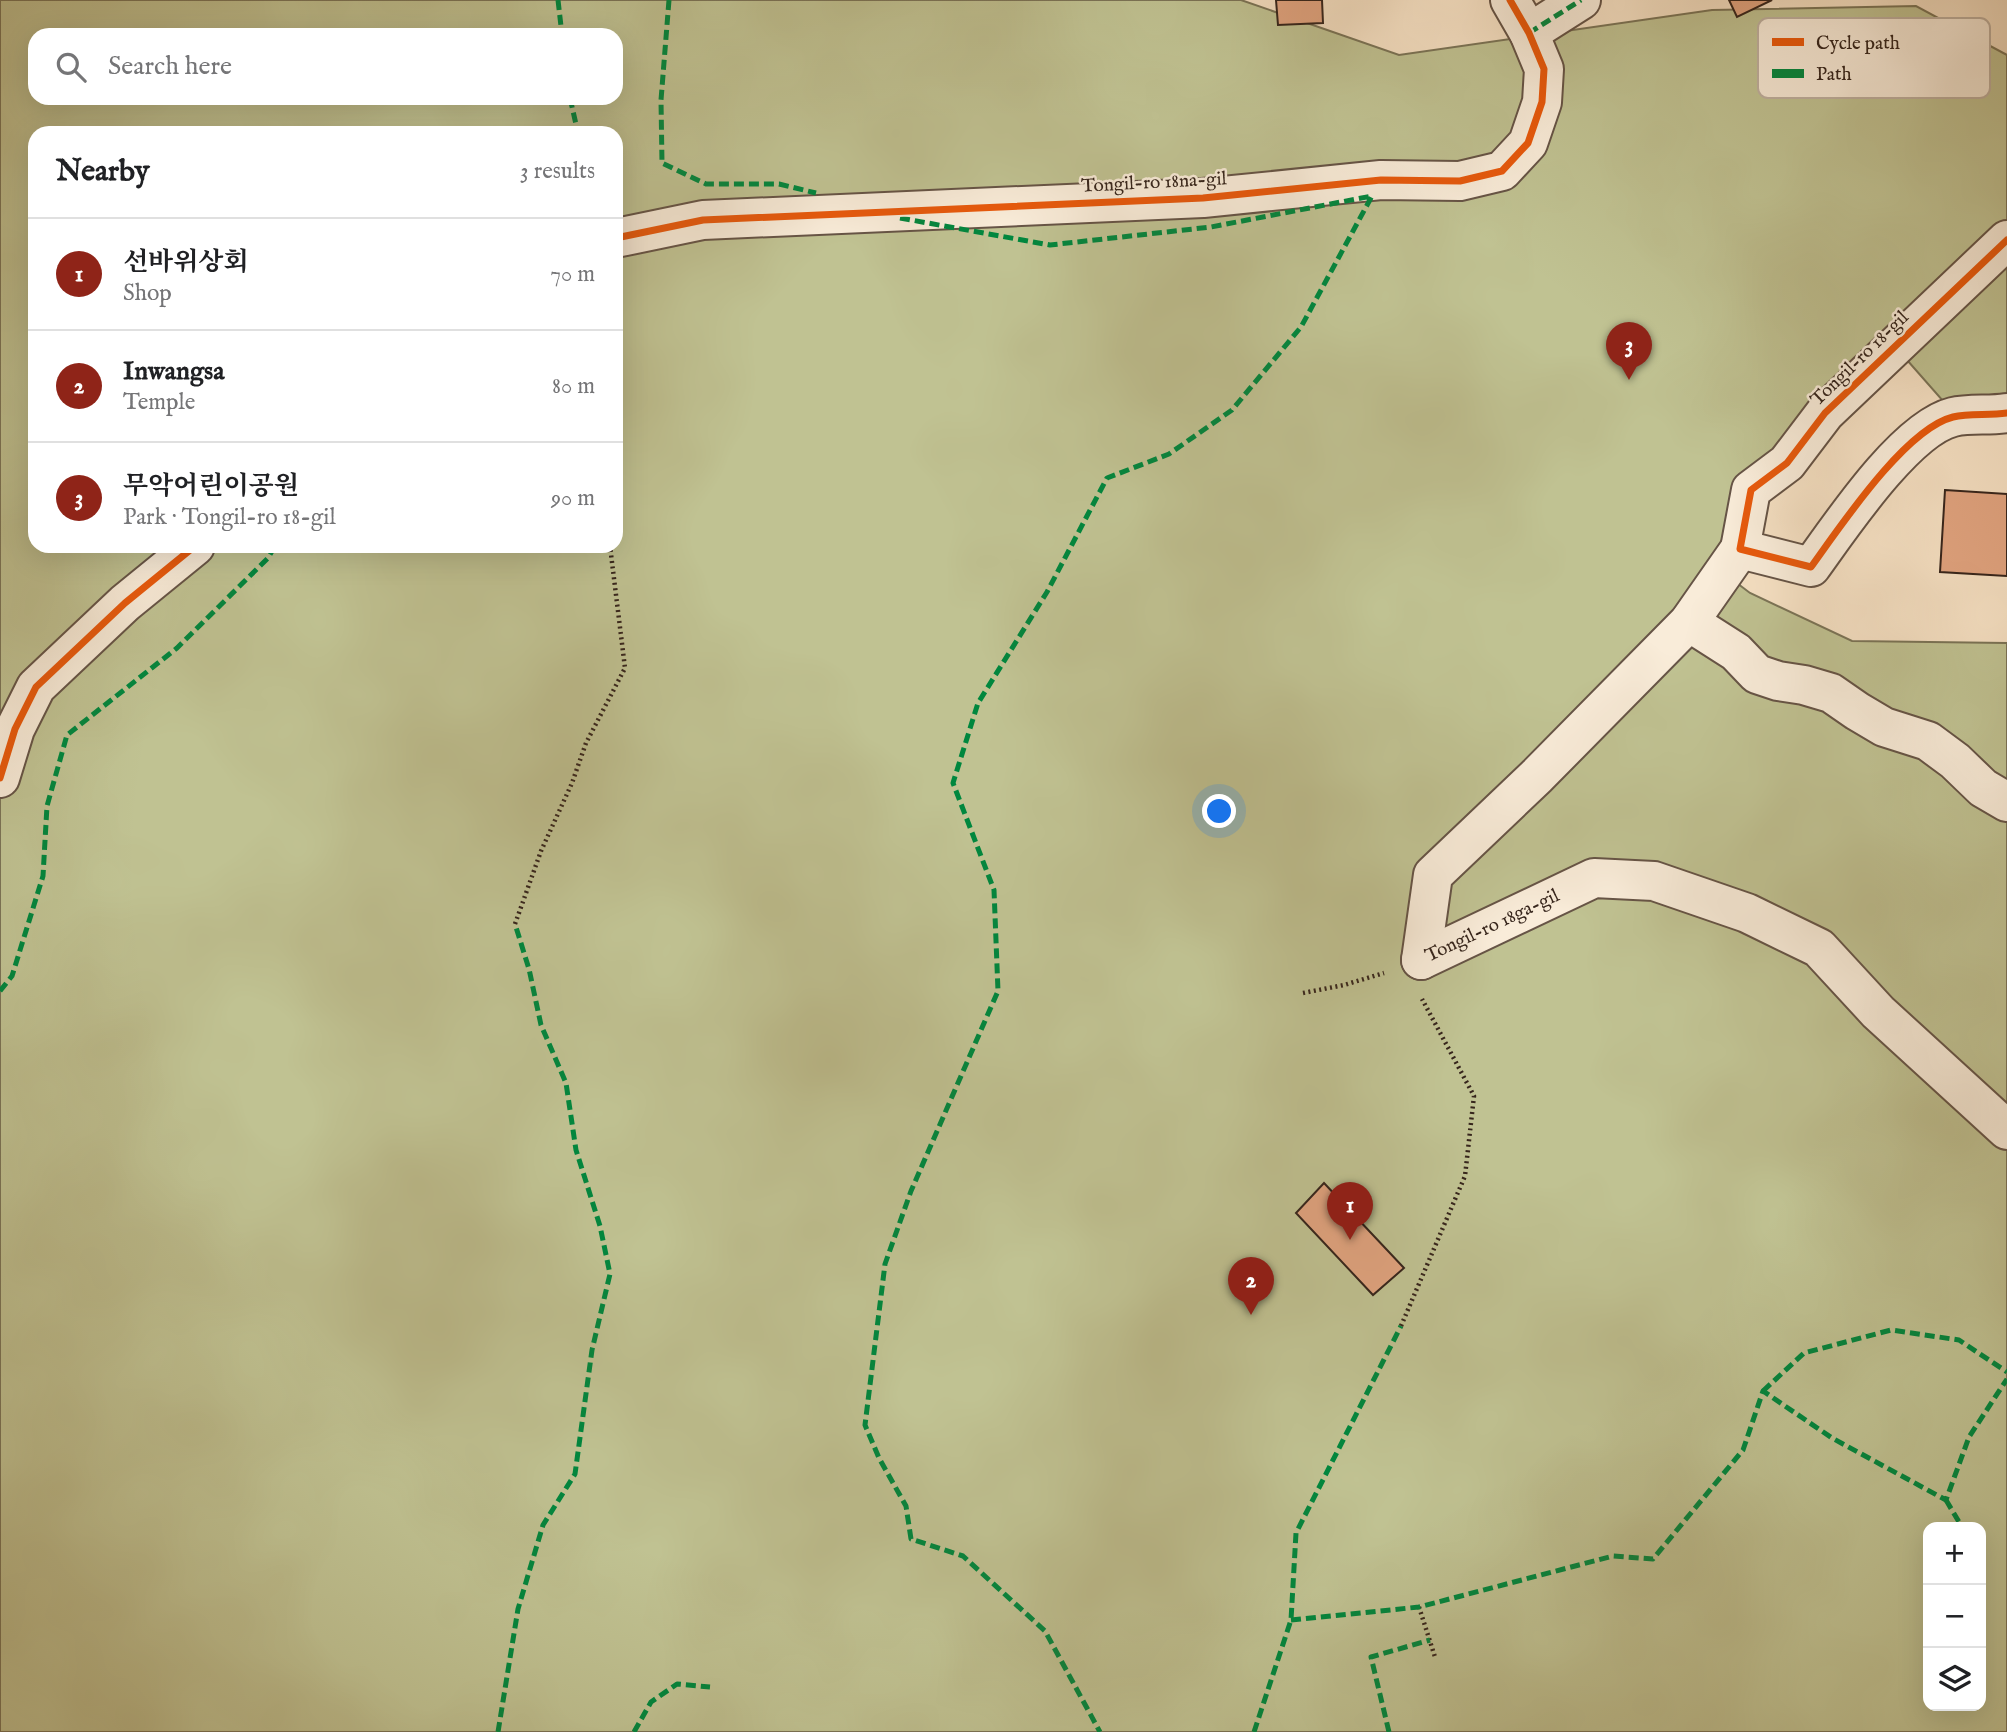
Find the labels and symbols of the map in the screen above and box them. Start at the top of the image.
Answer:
legend [1758,18,1990,98]
text: Cycle path [1816,32,1900,56]
text: Path [1816,63,1852,87]
street label: Tongil-ro 18na-gil [1081,167,1228,199]
street label: Tongil-ro 18-gil [1806,306,1915,412]
pin: 3 [1606,322,1652,380]
your location [1202,794,1236,828]
street label: Tongil-ro 18ga-gil [1421,884,1564,968]
pin: 1 [1327,1182,1373,1240]
pin: 2 [1228,1257,1274,1315]

